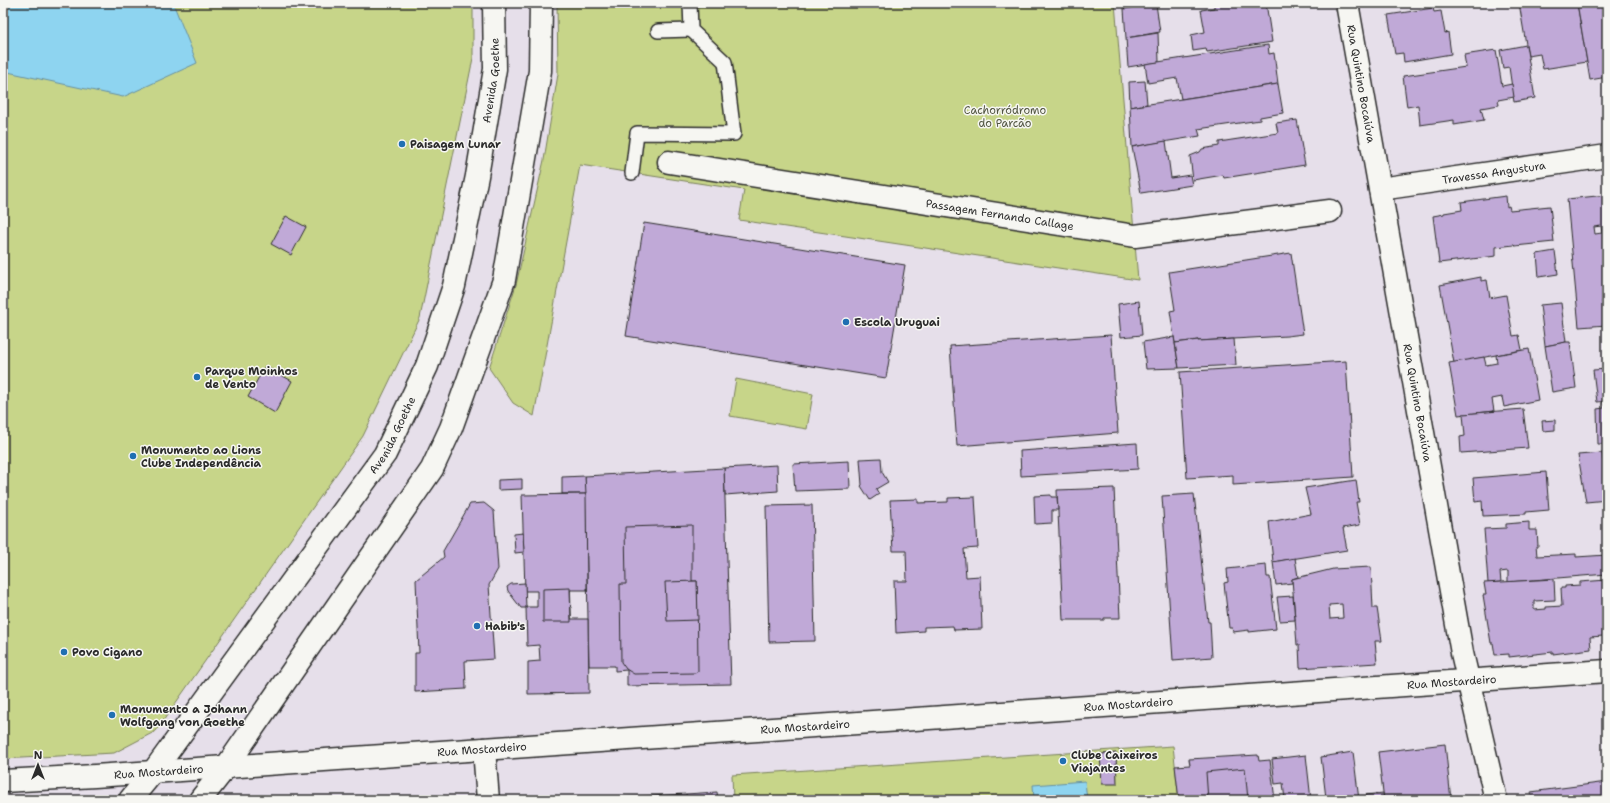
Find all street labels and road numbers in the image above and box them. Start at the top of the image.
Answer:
street label: Rua Quintino Bocaiúva [1343,24,1379,144]
street label: Avenida Goethe [479,38,503,124]
street label: Travessa Angustura [1441,158,1547,188]
street label: Passagem Fernando Callage [925,196,1075,234]
street label: Rua Quintino Bocaiúva [1399,343,1435,463]
street label: Avenida Goethe [366,394,419,477]
street label: Rua Mostardeiro [1406,672,1497,693]
street label: Rua Mostardeiro [1083,694,1174,715]
street label: Rua Mostardeiro [760,717,851,738]
street label: Rua Mostardeiro [437,739,528,760]
street label: Rua Mostardeiro [114,761,204,783]

